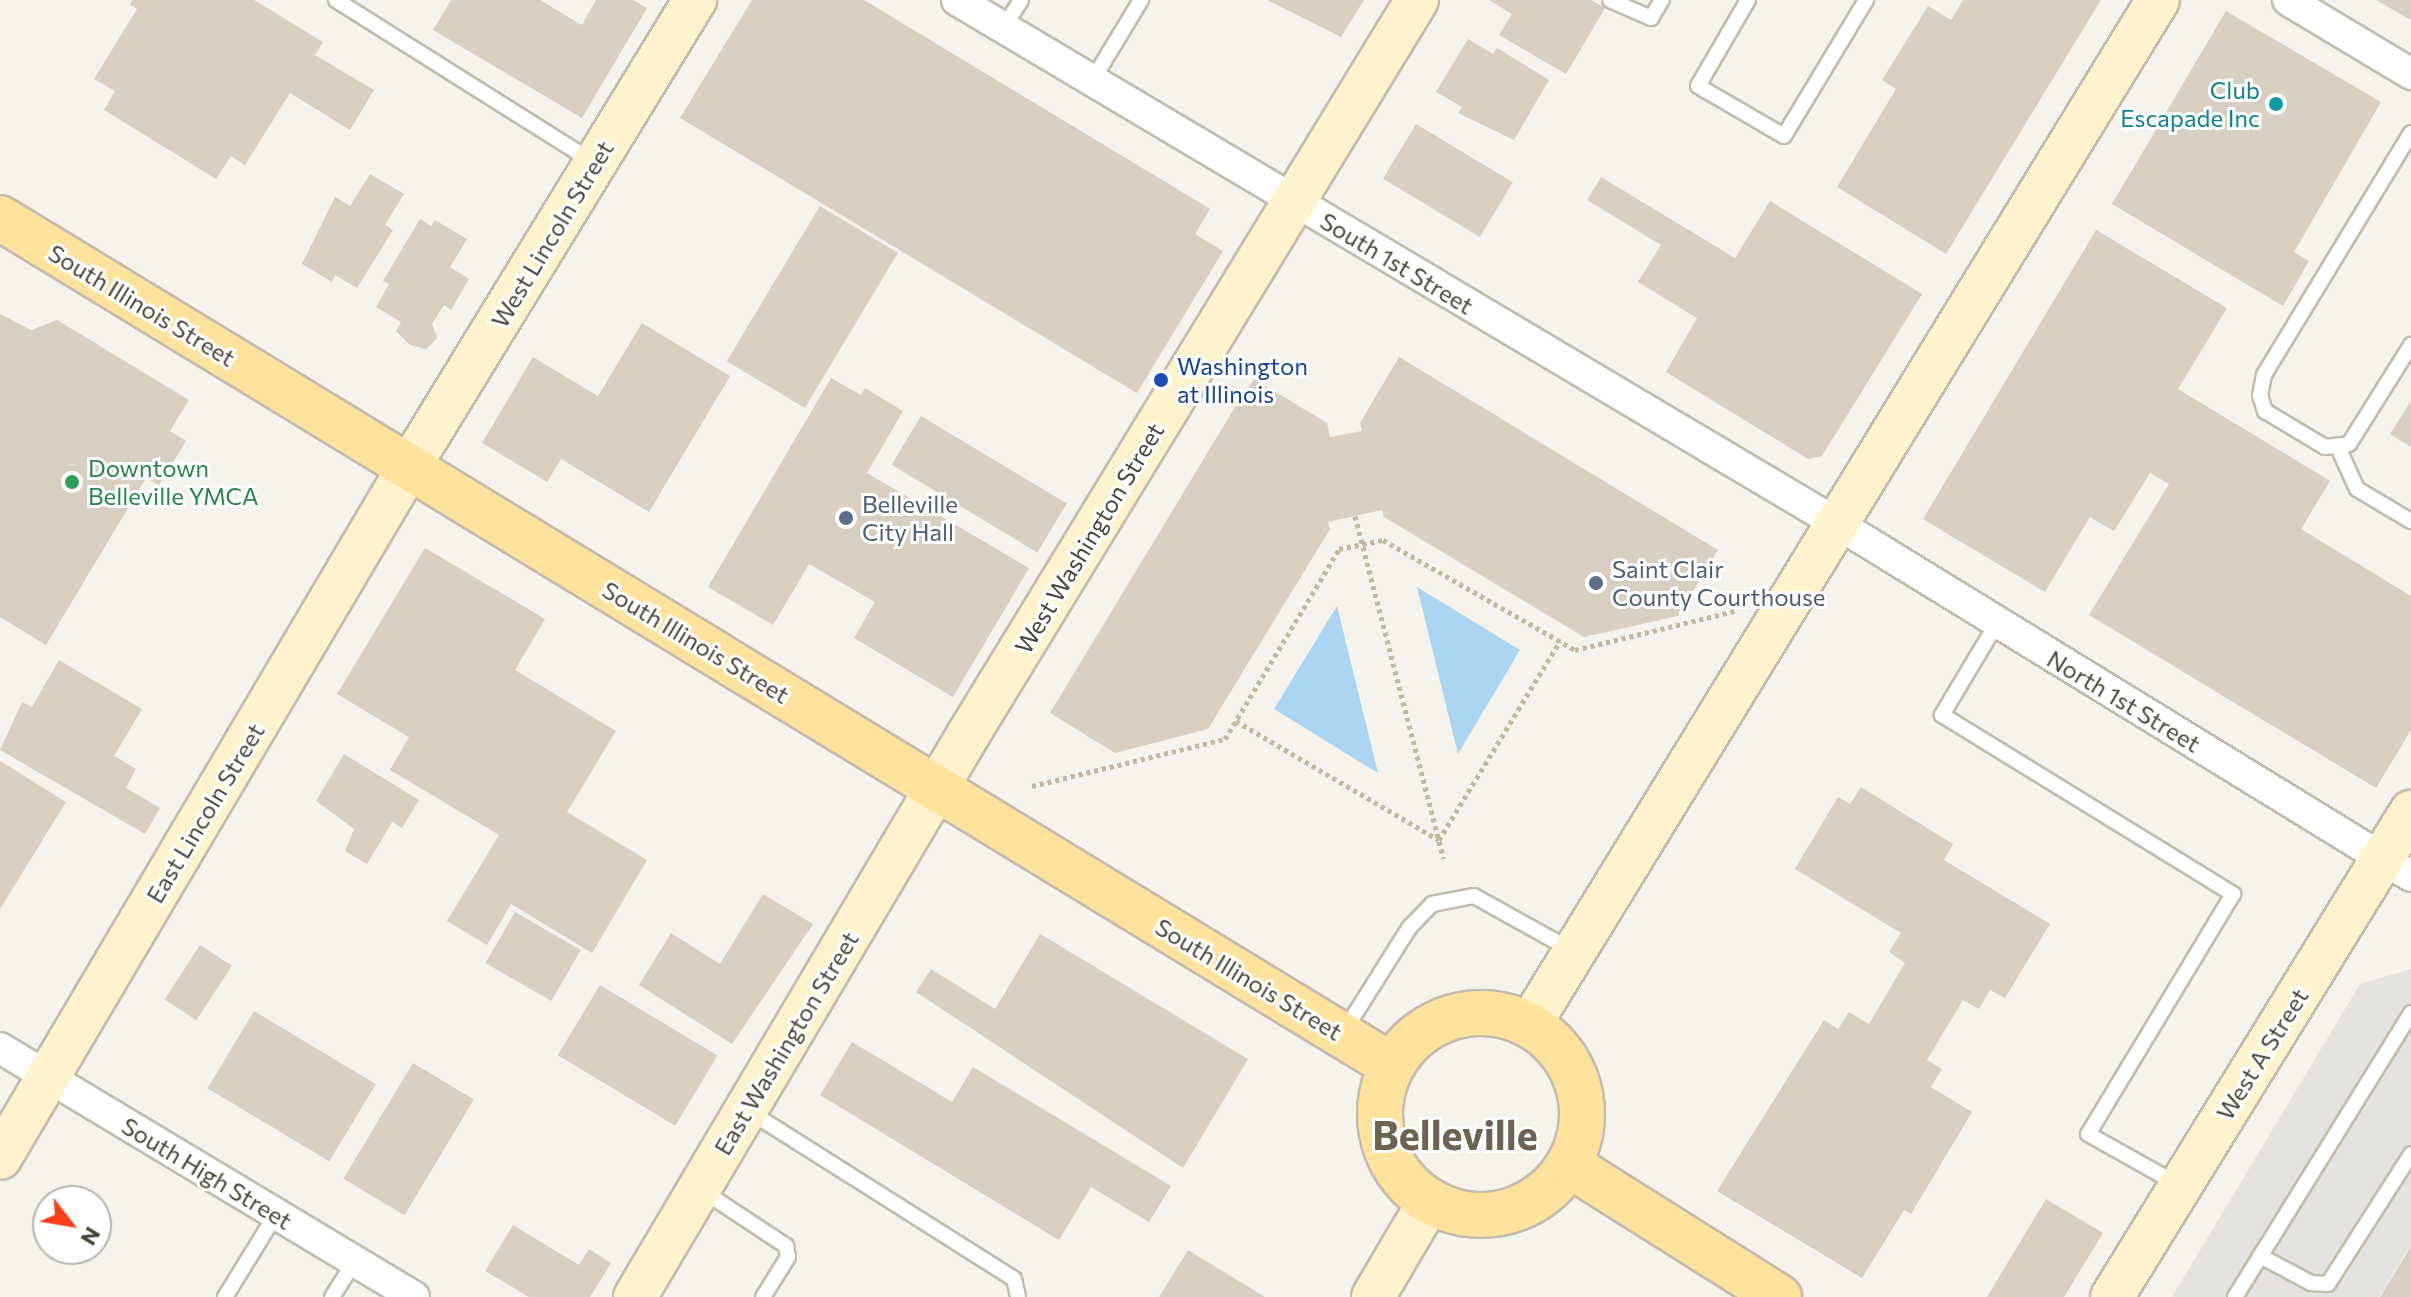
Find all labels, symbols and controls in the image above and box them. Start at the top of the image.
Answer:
place label: Club Escapade Inc [2120,76,2260,132]
marker: Club Escapade Inc [2267,95,2285,113]
street label: West Lincoln Street [485,135,619,333]
street label: South 1st Street [1315,206,1479,320]
street label: South Illinois Street [43,238,241,372]
place label: Washington at Illinois [1177,352,1308,408]
marker: Washington at Illinois [1152,371,1170,389]
street label: West Washington Street [1009,417,1169,659]
place label: Downtown Belleville YMCA [88,454,258,510]
marker: Downtown Belleville YMCA [63,473,81,491]
place label: Belleville City Hall [862,490,958,546]
marker: Belleville City Hall [837,509,855,527]
place label: Saint Clair County Courthouse [1612,555,1825,611]
marker: Saint Clair County Courthouse [1587,574,1605,592]
street label: South Illinois Street [597,575,795,709]
street label: North 1st Street [2042,644,2206,758]
street label: East Lincoln Street [140,718,270,908]
street label: South Illinois Street [1150,912,1348,1046]
street label: East Washington Street [708,926,864,1160]
street label: West A Street [2210,983,2314,1125]
district label: Belleville [1372,1110,1538,1158]
street label: South High Street [117,1111,297,1235]
north arrow [32,1185,112,1265]
text: N [75,1223,107,1251]

